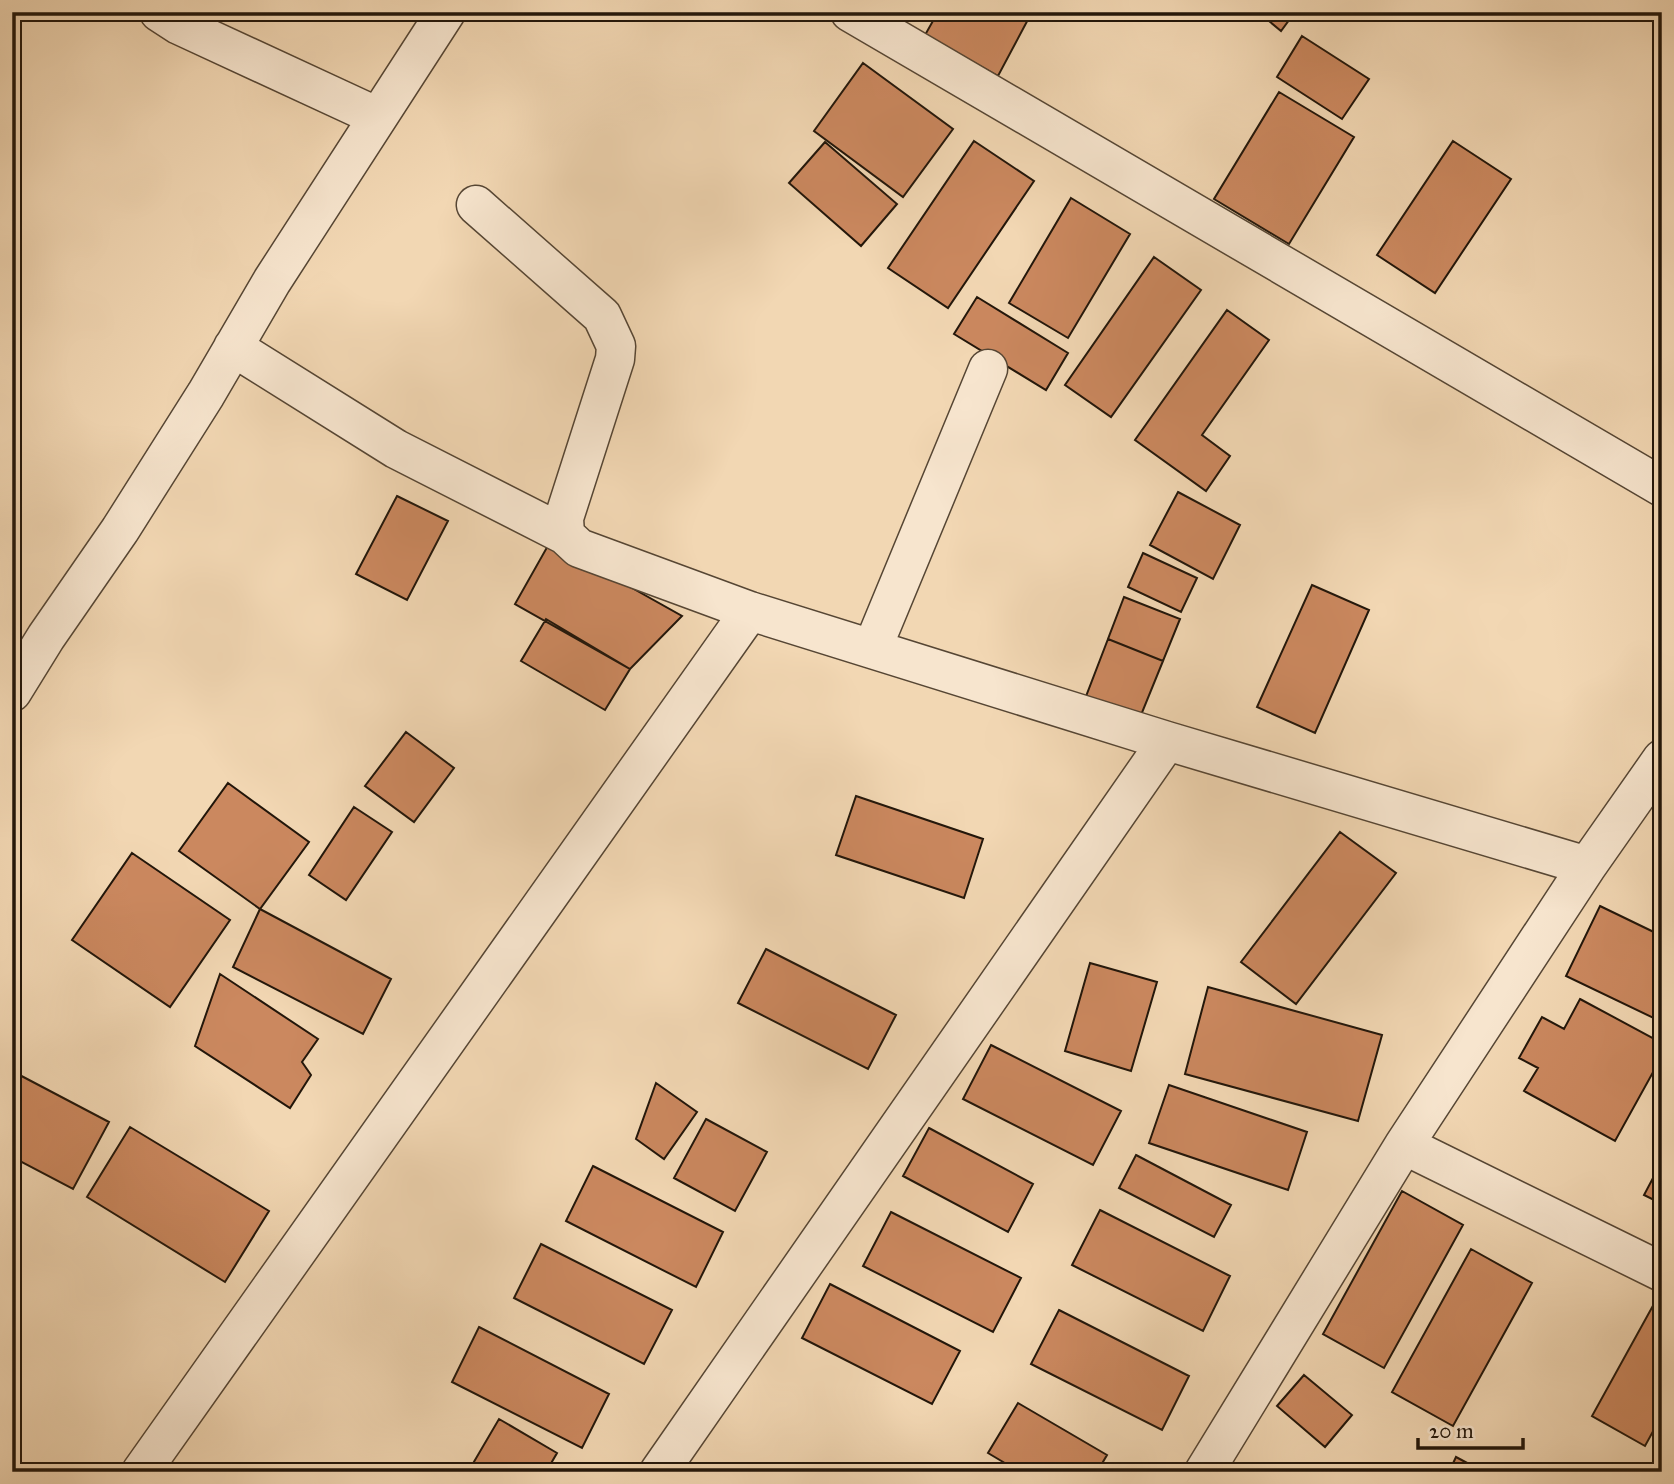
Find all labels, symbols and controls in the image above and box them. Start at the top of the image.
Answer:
scale bar [1418,1407,1524,1451]
text: 20 m [1429,1418,1474,1444]

